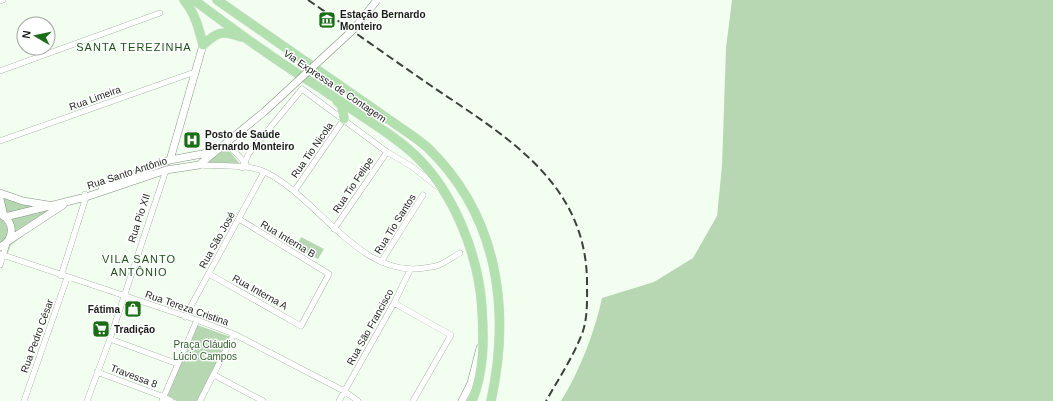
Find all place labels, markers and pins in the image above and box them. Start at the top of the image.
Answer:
place label: Estação Bernardo Monteiro [340,9,426,32]
museum icon: Estação Bernardo Monteiro [317,10,337,30]
place label: Posto de Saúde Bernardo Monteiro [205,129,294,152]
hospital icon: Posto de Saúde Bernardo Monteiro [182,130,202,150]
shop icon: Fátima [123,299,143,319]
place label: Fátima [88,304,120,315]
supermarket icon: Tradição [91,319,111,339]
place label: Tradição [114,324,155,335]

